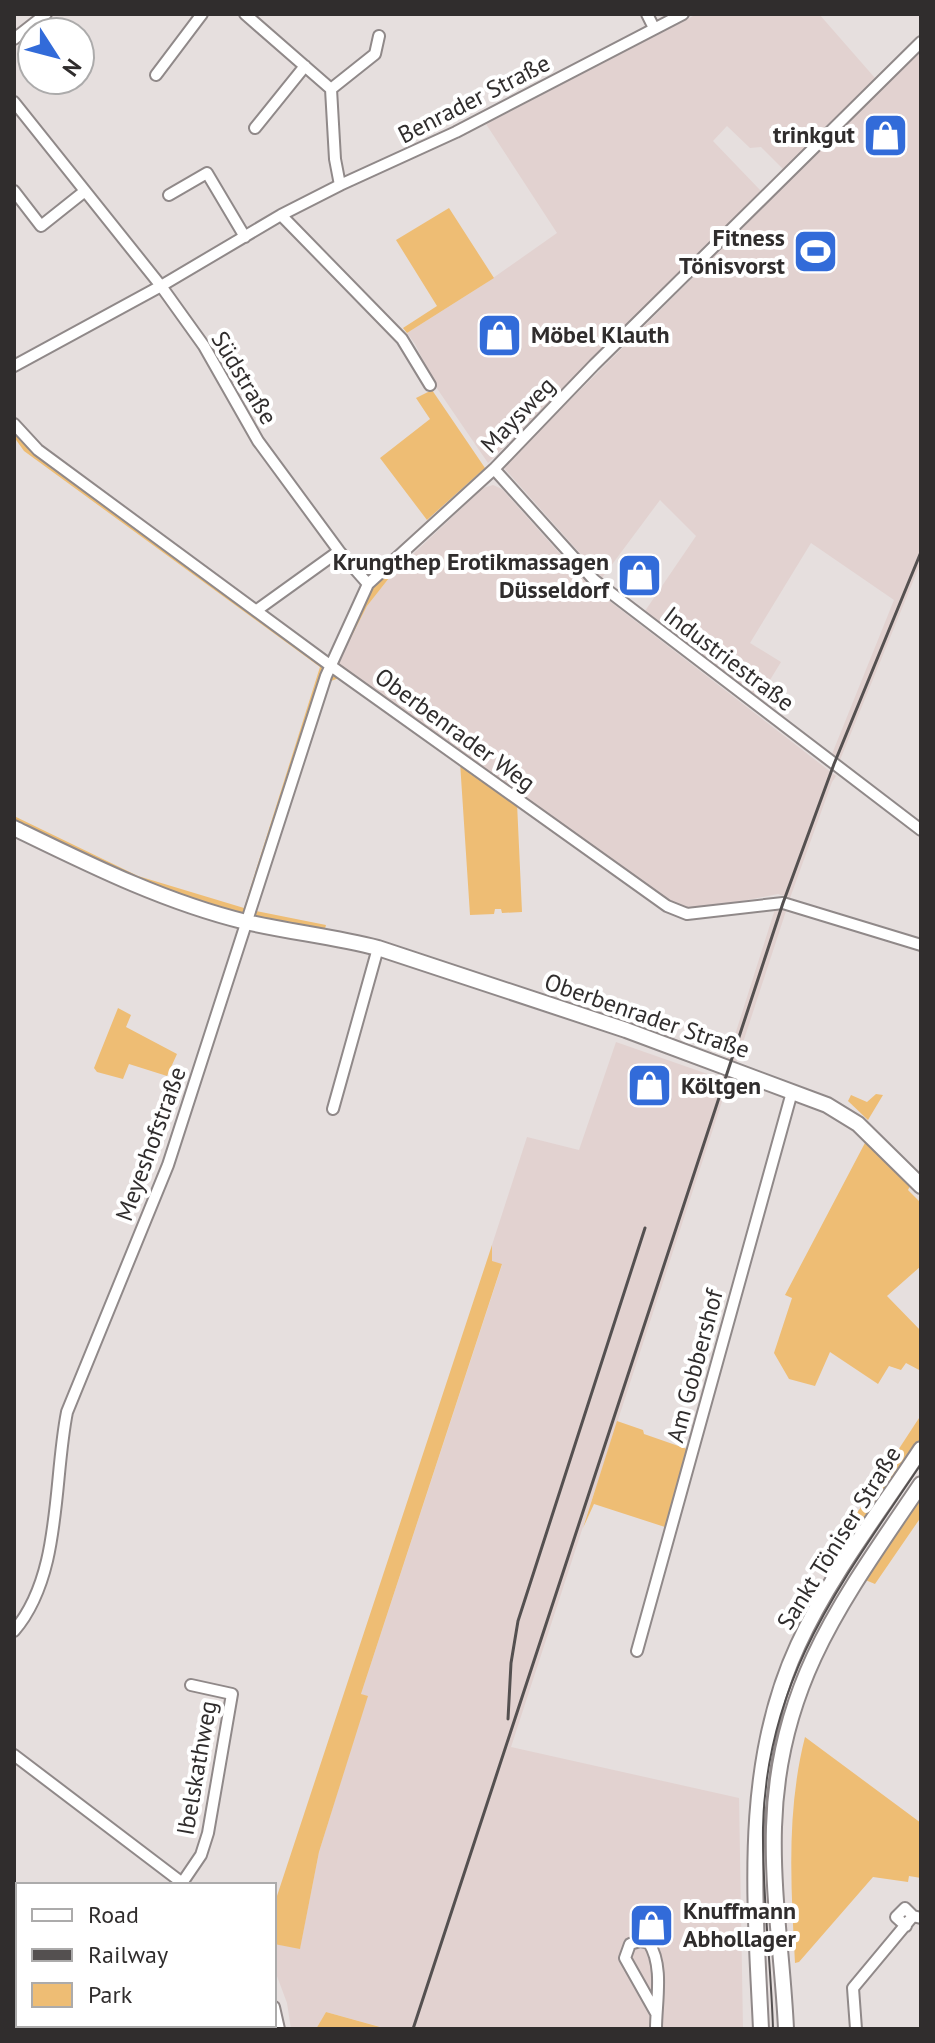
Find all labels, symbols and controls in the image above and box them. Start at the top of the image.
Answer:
north arrow [16,16,96,96]
street label: Benrader Straße [393,47,555,150]
text: N [57,54,88,82]
shop icon: trinkgut [862,111,910,159]
place label: trinkgut [773,119,856,150]
place label: Fitness Tönisvorst [679,222,786,281]
sports icon: Fitness Tönisvorst [792,228,840,276]
shop icon: Möbel Klauth [476,311,524,359]
place label: Möbel Klauth [531,319,669,350]
street label: Südstraße [205,325,284,430]
street label: Maysweg [474,370,562,459]
place label: Krungthep Erotikmassagen Düsseldorf [333,546,610,605]
shop icon: Krungthep Erotikmassagen Düsseldorf [616,552,664,600]
street label: Industriestraße [658,599,801,718]
street label: Oberbenrader Weg [369,661,542,798]
street label: Oberbenrader Straße [540,966,754,1065]
street label: Meyeshofstraße [108,1062,193,1225]
shop icon: Költgen [626,1062,674,1110]
place label: Költgen [681,1070,761,1101]
street label: Am Gobbershof [659,1285,730,1446]
street label: Sankt Töniser Straße [770,1440,908,1635]
street label: Ibelskathweg [169,1698,224,1838]
legend [16,1883,276,2027]
place label: Knuffmann Abhollager [683,1895,796,1954]
text: Road [88,1899,139,1930]
shop icon: Knuffmann Abhollager [628,1901,676,1949]
text: Railway [88,1939,168,1970]
text: Park [88,1979,133,2010]

